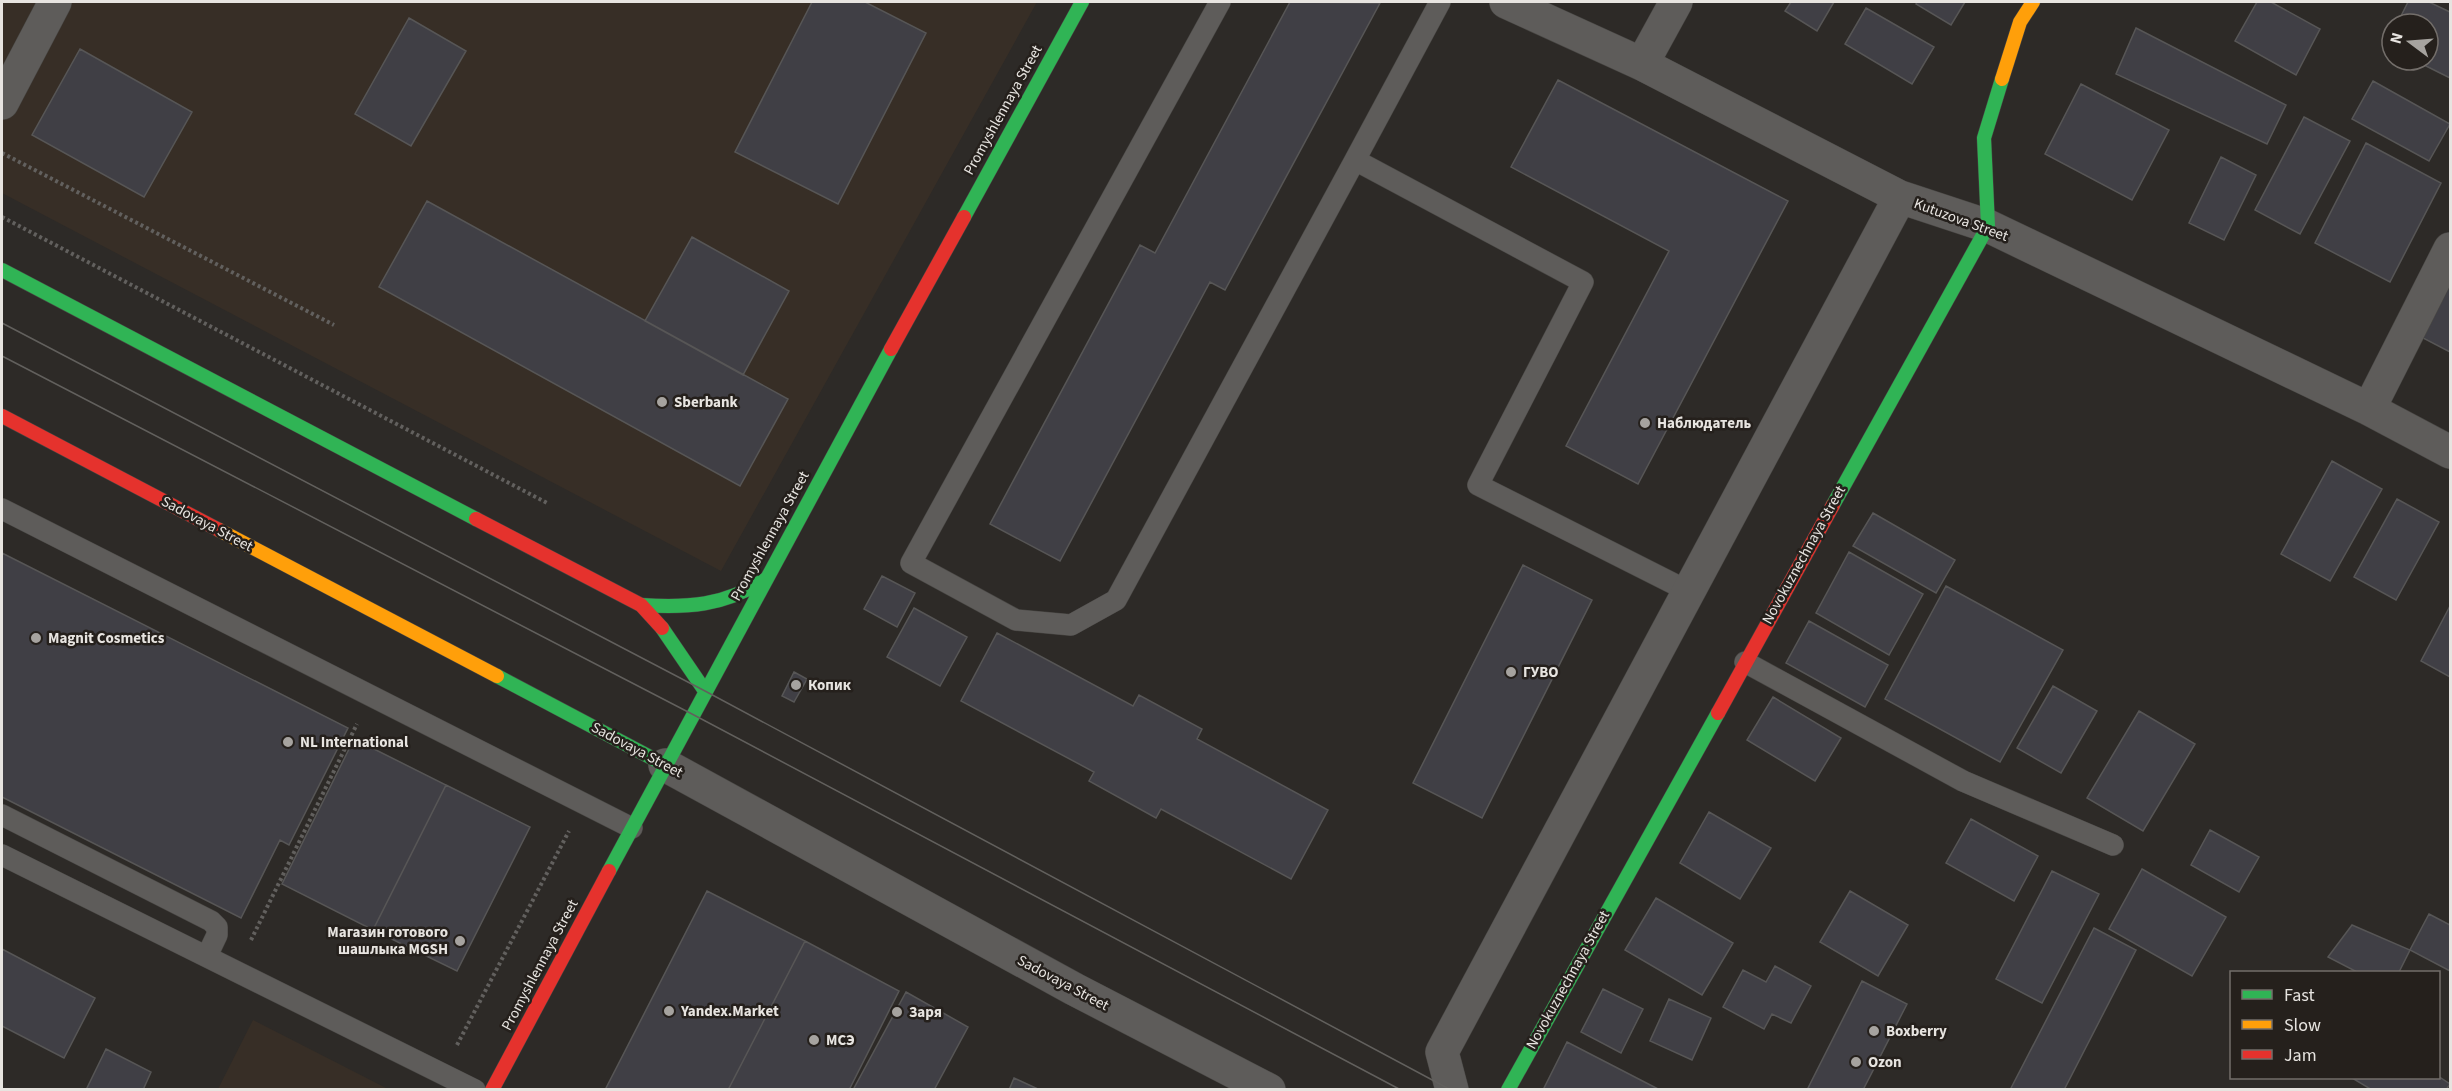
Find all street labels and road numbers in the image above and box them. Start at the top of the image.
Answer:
street label: Promyshlennaya Street [959,41,1047,179]
street label: Kutuzova Street [1911,193,2011,247]
street label: Promyshlennaya Street [726,467,814,605]
street label: Novokuznechnaya Street [1757,482,1851,628]
street label: Sadovaya Street [157,491,257,557]
street label: Sadovaya Street [587,717,687,783]
street label: Promyshlennaya Street [497,896,583,1034]
street label: Novokuznechnaya Street [1521,907,1615,1053]
street label: Sadovaya Street [1013,950,1113,1016]

